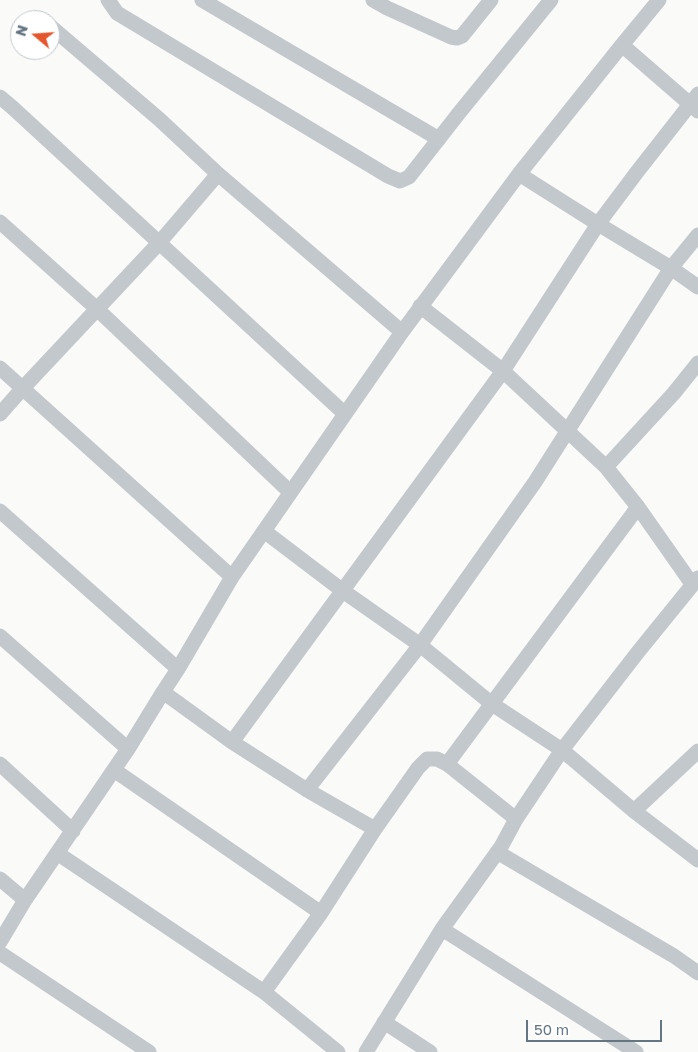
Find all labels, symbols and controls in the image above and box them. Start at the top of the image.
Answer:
north arrow [10,10,60,60]
text: N [11,23,31,38]
scale bar [528,1010,664,1042]
text: 50 m [534,1020,569,1038]

